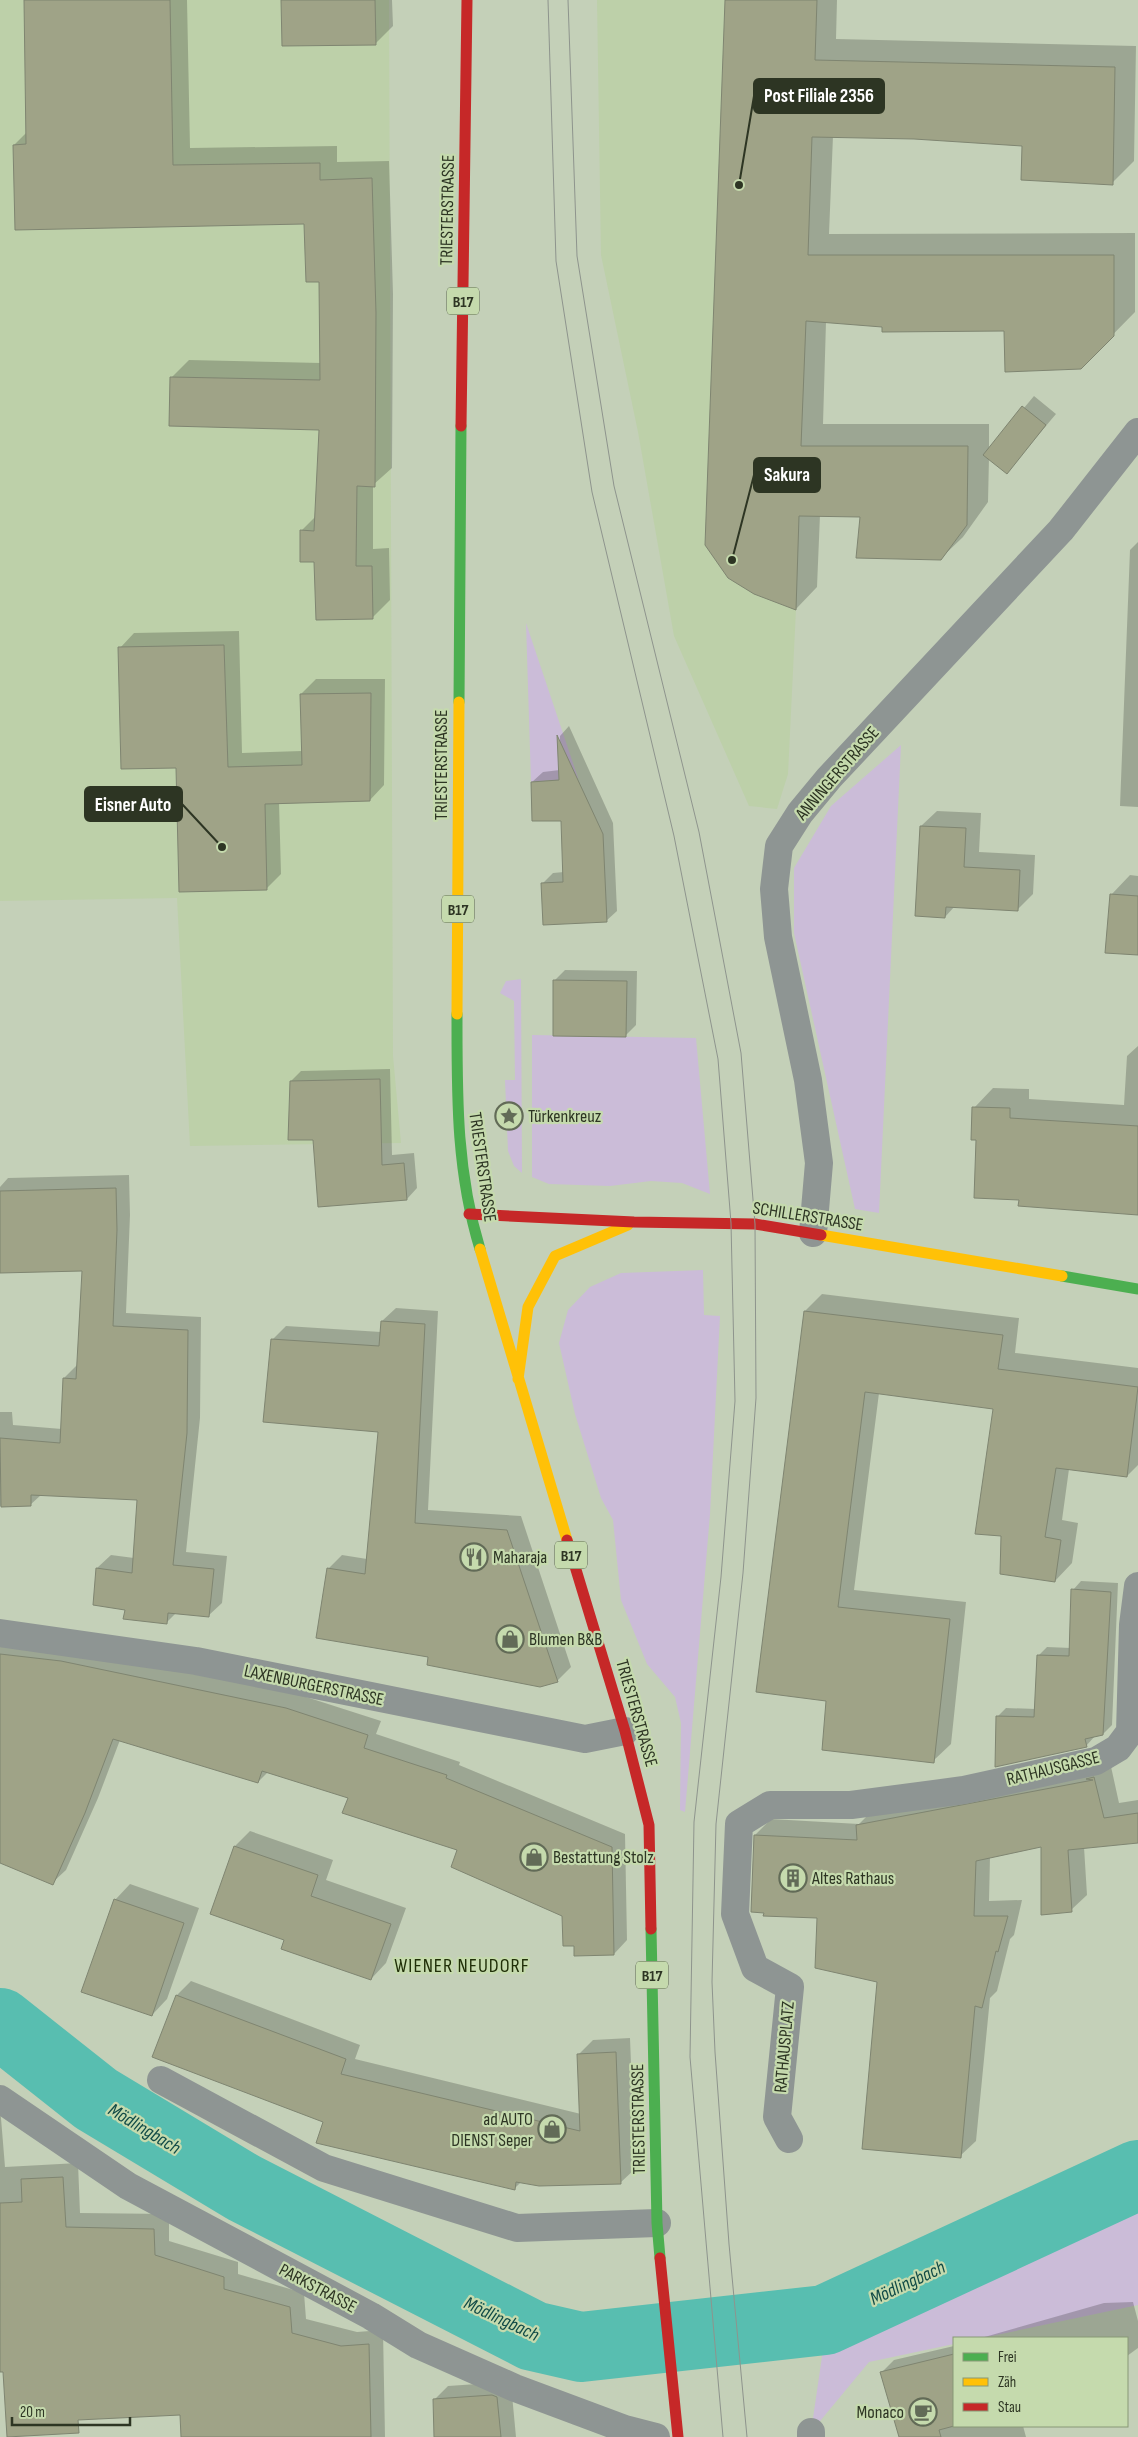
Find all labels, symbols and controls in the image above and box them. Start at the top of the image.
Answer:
callout: Post Filiale 2356 [754,79,884,113]
text: Post Filiale 2356 [764,85,874,108]
street label: TRIESTERSTRASSE [436,155,459,265]
road number: B17 [447,288,479,314]
callout: Sakura [754,458,820,492]
text: Sakura [764,464,810,487]
street label: TRIESTERSTRASSE [431,710,452,820]
street label: ANNINGERSTRASSE [790,722,884,825]
callout: Eisner Auto [85,787,182,821]
text: Eisner Auto [95,794,171,817]
road number: B17 [442,896,474,922]
place icon: Türkenkreuz [494,1101,524,1131]
place label: Türkenkreuz [528,1106,602,1127]
street label: TRIESTERSTRASSE [464,1111,501,1223]
street label: SCHILLERSTRASSE [751,1197,865,1236]
restaurant icon: Maharaja [459,1542,489,1572]
road number: B17 [555,1542,587,1568]
place label: Maharaja [493,1547,547,1568]
shop icon: Blumen B&B [495,1624,525,1654]
place label: Blumen B&B [529,1629,602,1650]
street label: TRIESTERSTRASSE [611,1657,662,1769]
street label: LAXENBURGERSTRASSE [242,1660,386,1711]
street label: RATHAUSGASSE [1004,1747,1102,1790]
shop icon: Bestattung Stolz [519,1842,549,1872]
place label: Bestattung Stolz [553,1847,654,1868]
building icon: Altes Rathaus [778,1863,808,1893]
place label: Altes Rathaus [811,1868,894,1889]
district label: WIENER NEUDORF [394,1954,530,1978]
road number: B17 [636,1962,668,1988]
street label: RATHAUSPLATZ [770,2000,799,2094]
street label: TRIESTERSTRASSE [627,2064,650,2174]
water label: Mödlingbach [104,2099,185,2160]
place label: ad AUTO DIENST Seper [451,2109,533,2151]
shop icon: ad AUTO DIENST Seper [537,2114,567,2144]
water label: Mödlingbach [866,2256,949,2311]
street label: PARKSTRASSE [275,2259,360,2318]
water label: Mödlingbach [460,2292,543,2347]
legend [953,2337,1128,2427]
text: Frei [998,2348,1017,2367]
text: Zäh [998,2373,1016,2392]
scale bar [12,2394,130,2426]
cafe icon: Monaco [908,2397,938,2427]
text: Stau [998,2398,1021,2417]
place label: Monaco [857,2402,904,2423]
text: 20 m [20,2403,45,2422]

